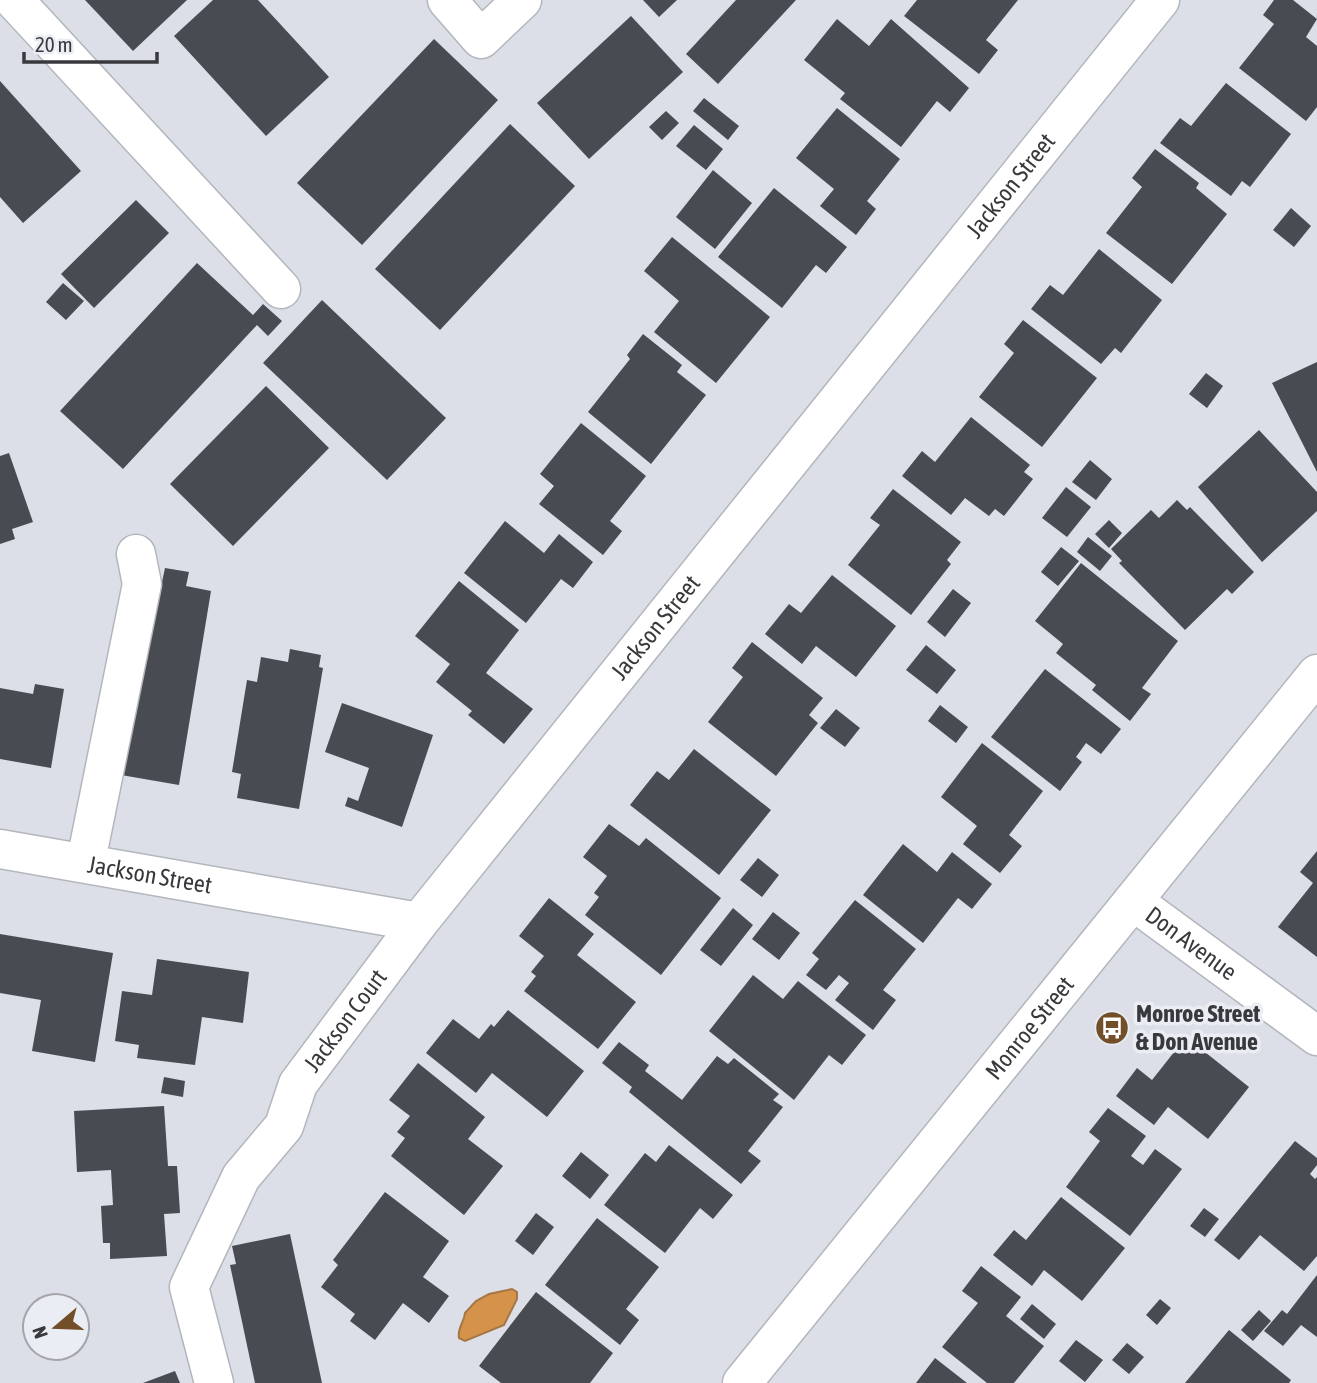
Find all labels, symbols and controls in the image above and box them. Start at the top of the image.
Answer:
scale bar [24,21,158,65]
text: 20 m [35,32,73,56]
street label: Jackson Street [961,128,1060,243]
street label: Jackson Street [605,570,705,685]
street label: Jackson Street [86,851,214,899]
street label: Don Avenue [1141,901,1242,985]
street label: Jackson Court [298,964,392,1077]
street label: Monroe Street [980,971,1079,1085]
place label: Monroe Street & Don Avenue [1136,1000,1260,1055]
bus stop icon: Monroe Street & Don Avenue [1093,1009,1131,1047]
north arrow [21,1292,91,1362]
text: N [28,1324,52,1341]

